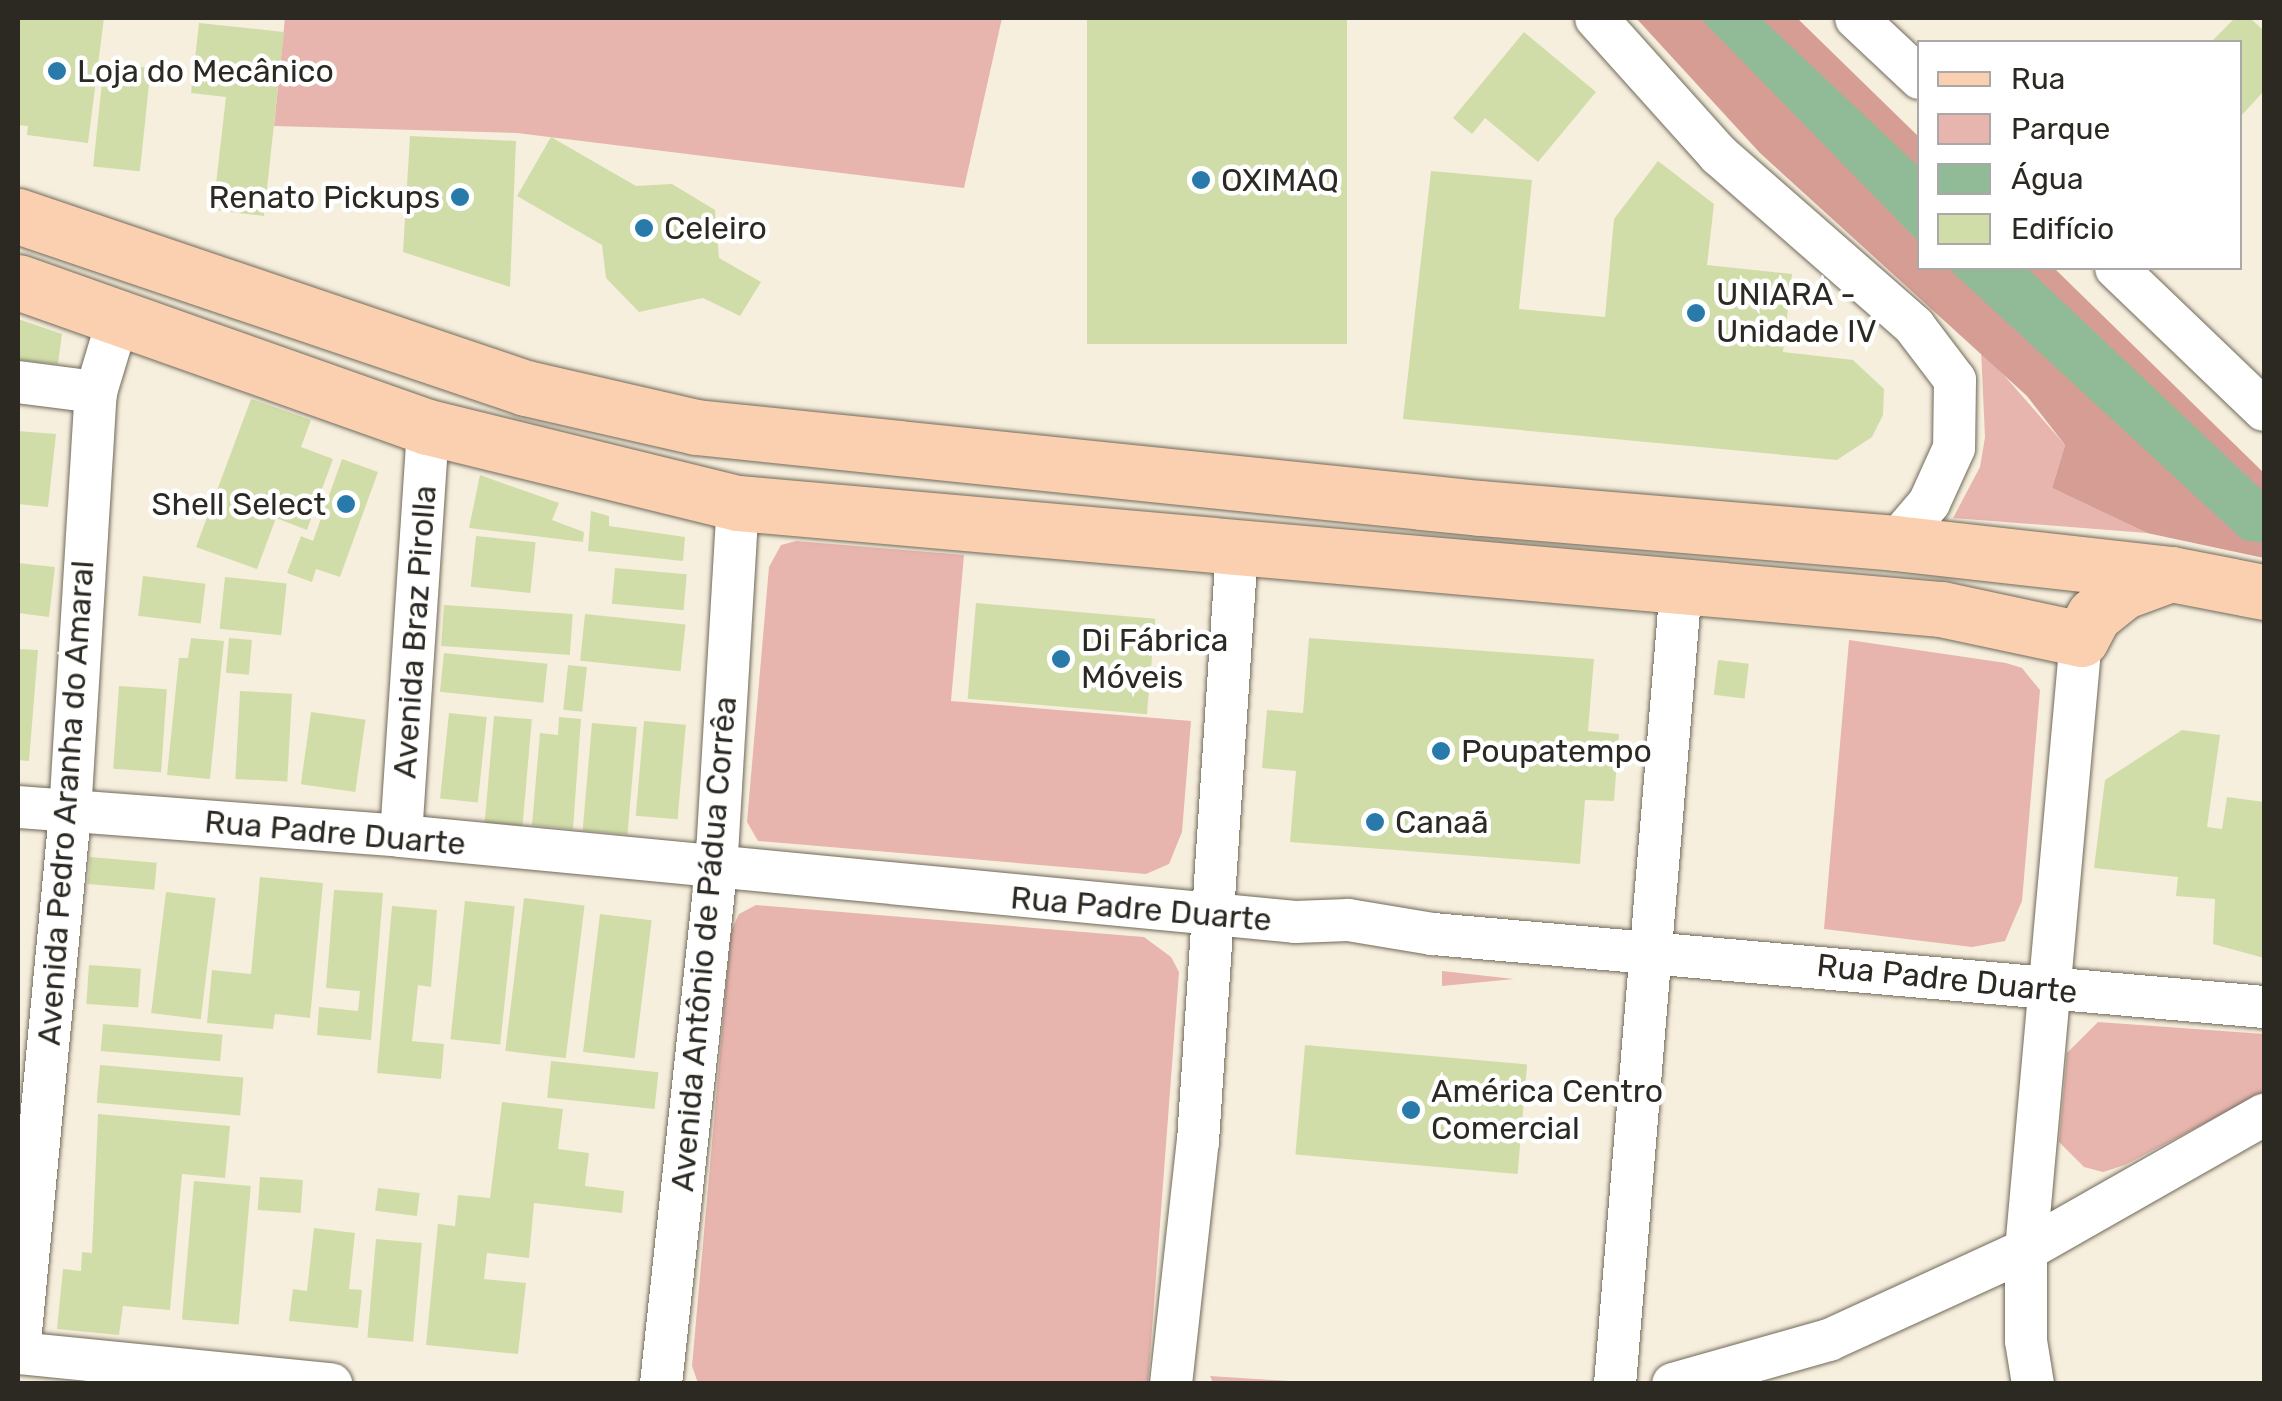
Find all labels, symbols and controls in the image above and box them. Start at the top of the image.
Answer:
legend [1917,40,2242,270]
place label: Loja do Mecânico [77,52,334,90]
marker: Loja do Mecânico [46,60,68,82]
text: Rua [2011,61,2065,97]
text: Parque [2011,111,2110,147]
place label: OXIMAQ [1221,161,1339,199]
text: Água [2011,161,2083,197]
marker: OXIMAQ [1190,169,1212,191]
place label: Renato Pickups [209,178,440,216]
marker: Renato Pickups [449,186,471,208]
place label: Celeiro [664,209,767,247]
text: Edifício [2011,211,2114,247]
marker: Celeiro [633,217,655,239]
place label: UNIARA - Unidade IV [1716,276,1877,351]
marker: UNIARA - Unidade IV [1685,302,1707,324]
street label: Avenida Braz Pirolla [386,484,444,780]
place label: Shell Select [152,485,326,523]
marker: Shell Select [335,493,357,515]
street label: Avenida Pedro Aranha do Amaral [30,558,102,1048]
place label: Di Fábrica Móveis [1081,622,1228,697]
marker: Di Fábrica Móveis [1050,648,1072,670]
street label: Avenida Antônio de Pádua Corrêa [663,694,745,1194]
place label: Poupatempo [1461,732,1652,770]
marker: Poupatempo [1430,740,1452,762]
street label: Rua Padre Duarte [203,802,467,864]
place label: Canaã [1395,803,1489,841]
marker: Canaã [1364,811,1386,833]
street label: Rua Padre Duarte [1009,878,1273,940]
street label: Rua Padre Duarte [1815,946,2079,1012]
place label: América Centro Comercial [1431,1073,1663,1148]
marker: América Centro Comercial [1400,1099,1422,1121]

